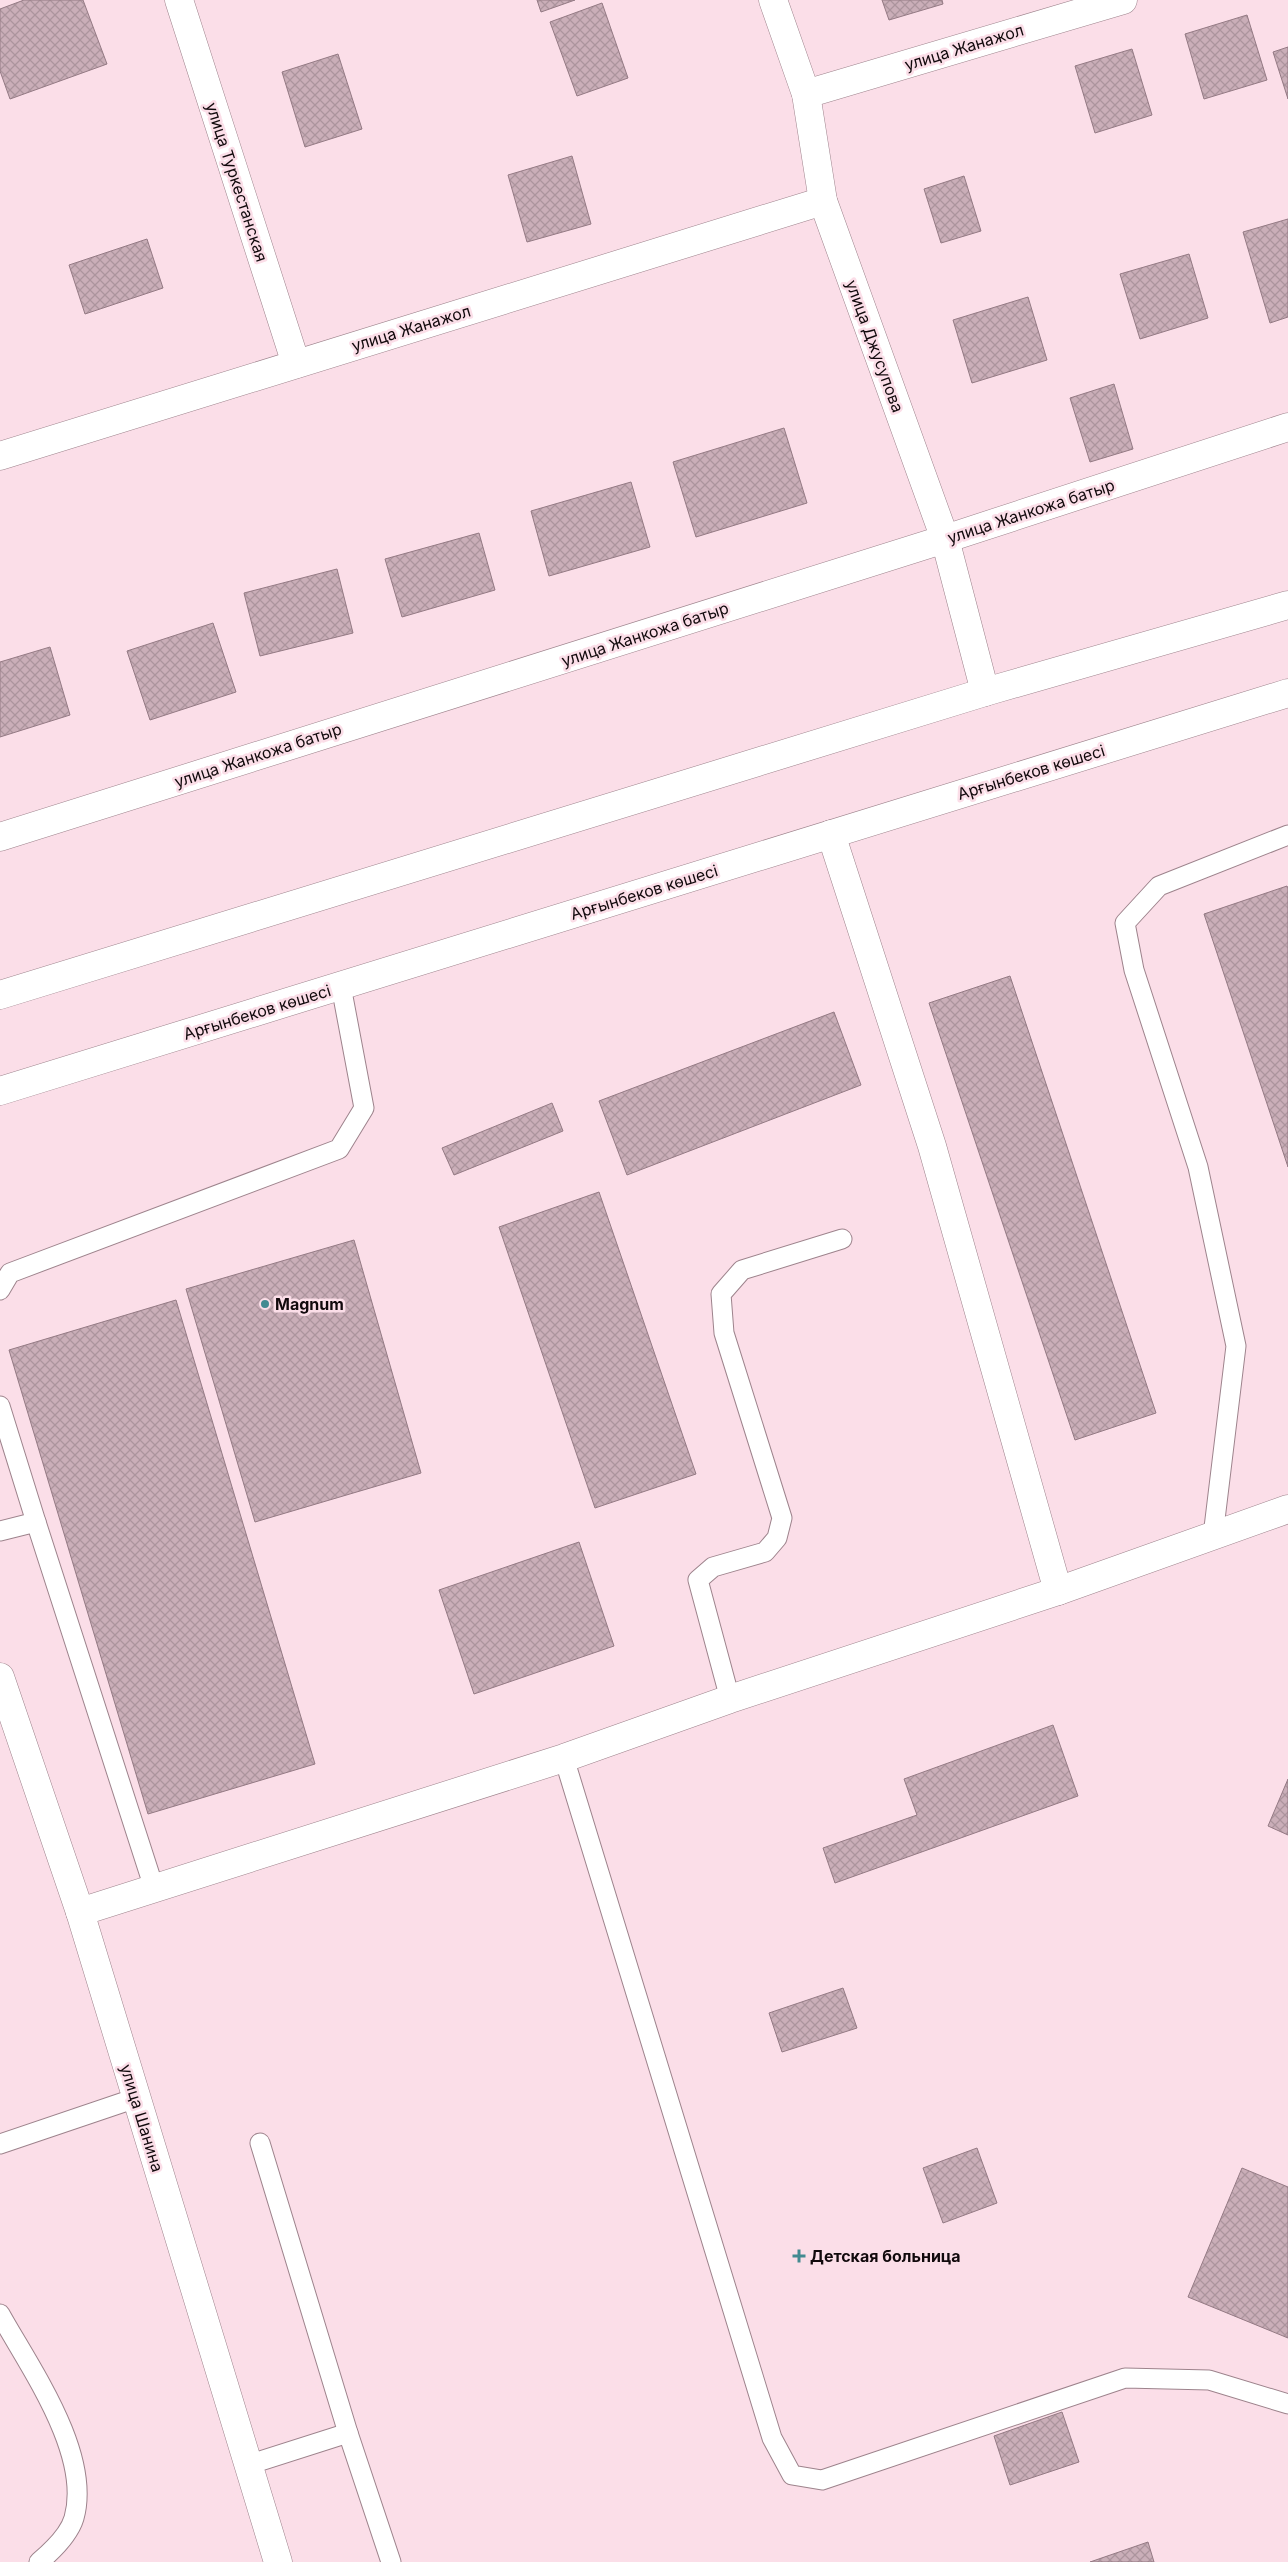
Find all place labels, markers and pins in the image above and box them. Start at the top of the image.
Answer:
place label: Magnum [275,1294,344,1314]
marker: Magnum [259,1298,271,1310]
place label: Детская больница [810,2246,961,2266]
marker: Детская больница [792,2249,806,2263]

